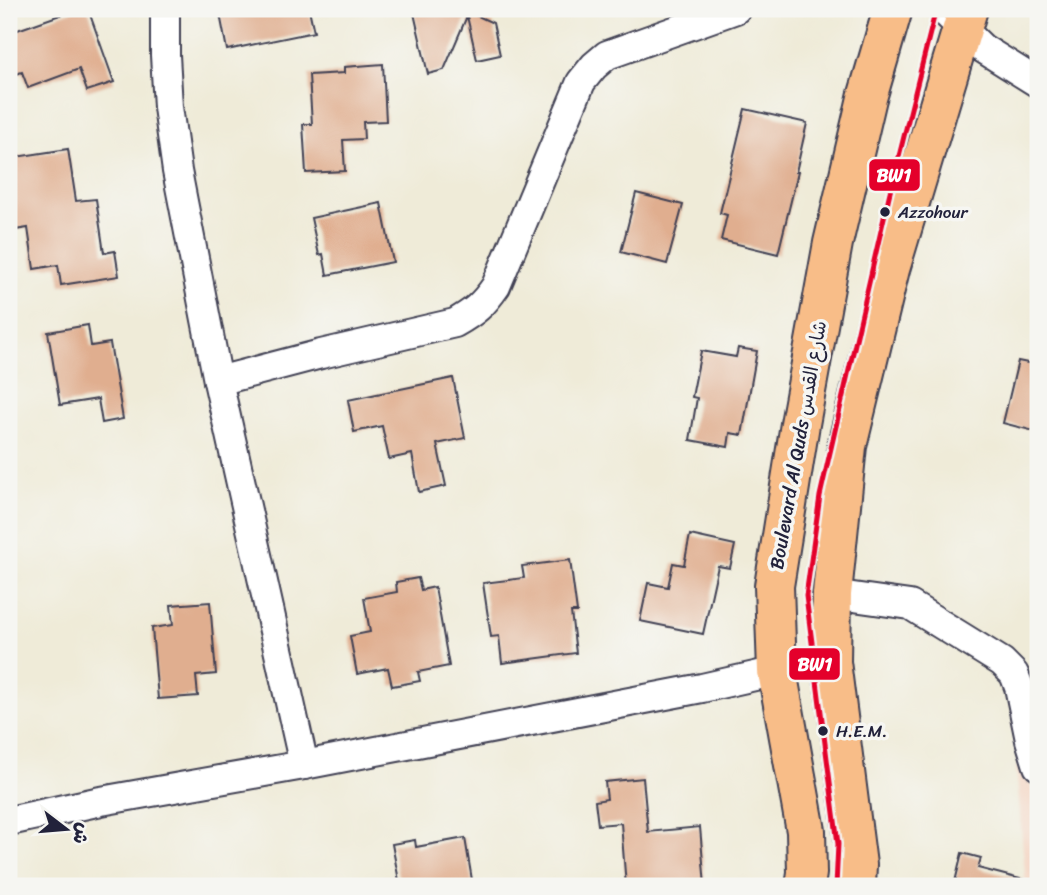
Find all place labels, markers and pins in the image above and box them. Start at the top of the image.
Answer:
place label: Azzohour [897,197,969,227]
marker: Azzohour [878,205,892,219]
place label: H.E.M. [836,716,887,746]
marker: H.E.M. [816,724,830,738]

